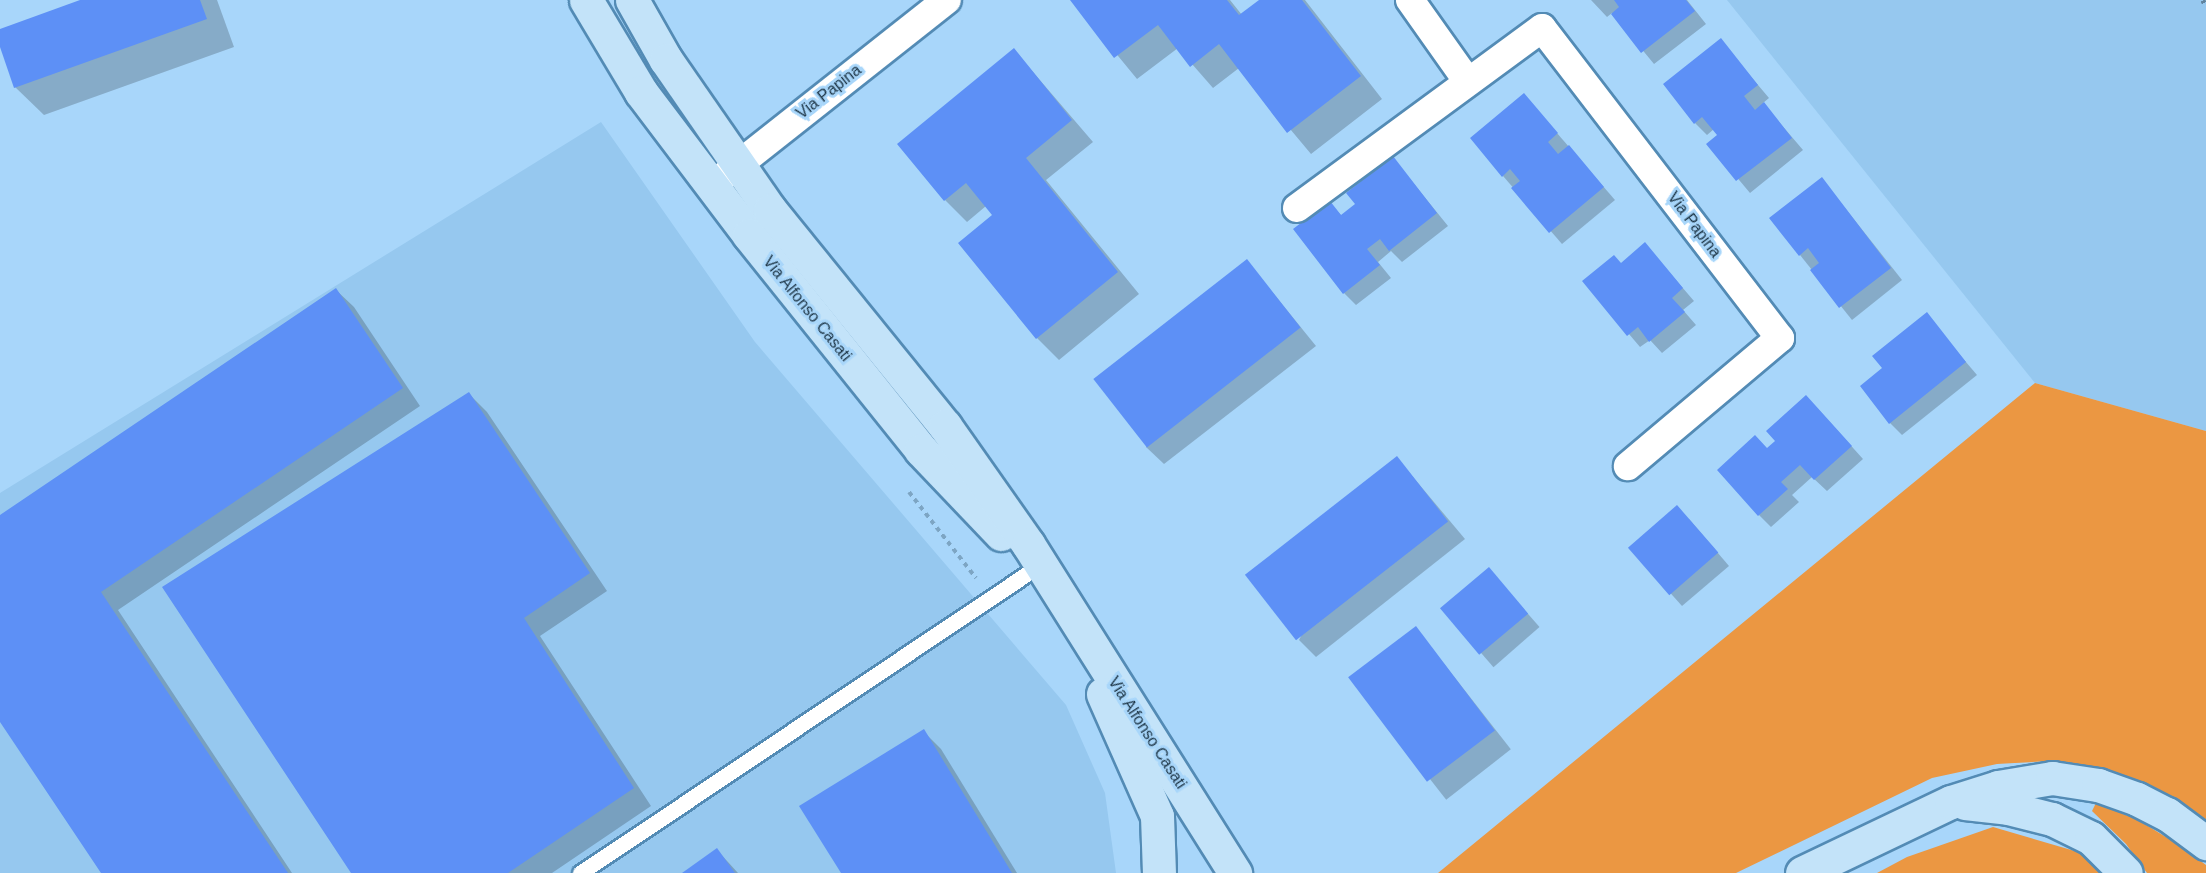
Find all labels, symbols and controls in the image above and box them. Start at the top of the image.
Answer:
street label: Via Papina [793,61,865,123]
street label: Via Papina [1663,188,1725,262]
street label: Via Alfonso Casati [758,252,856,366]
street label: Via Alfonso Casati [1103,673,1191,793]

